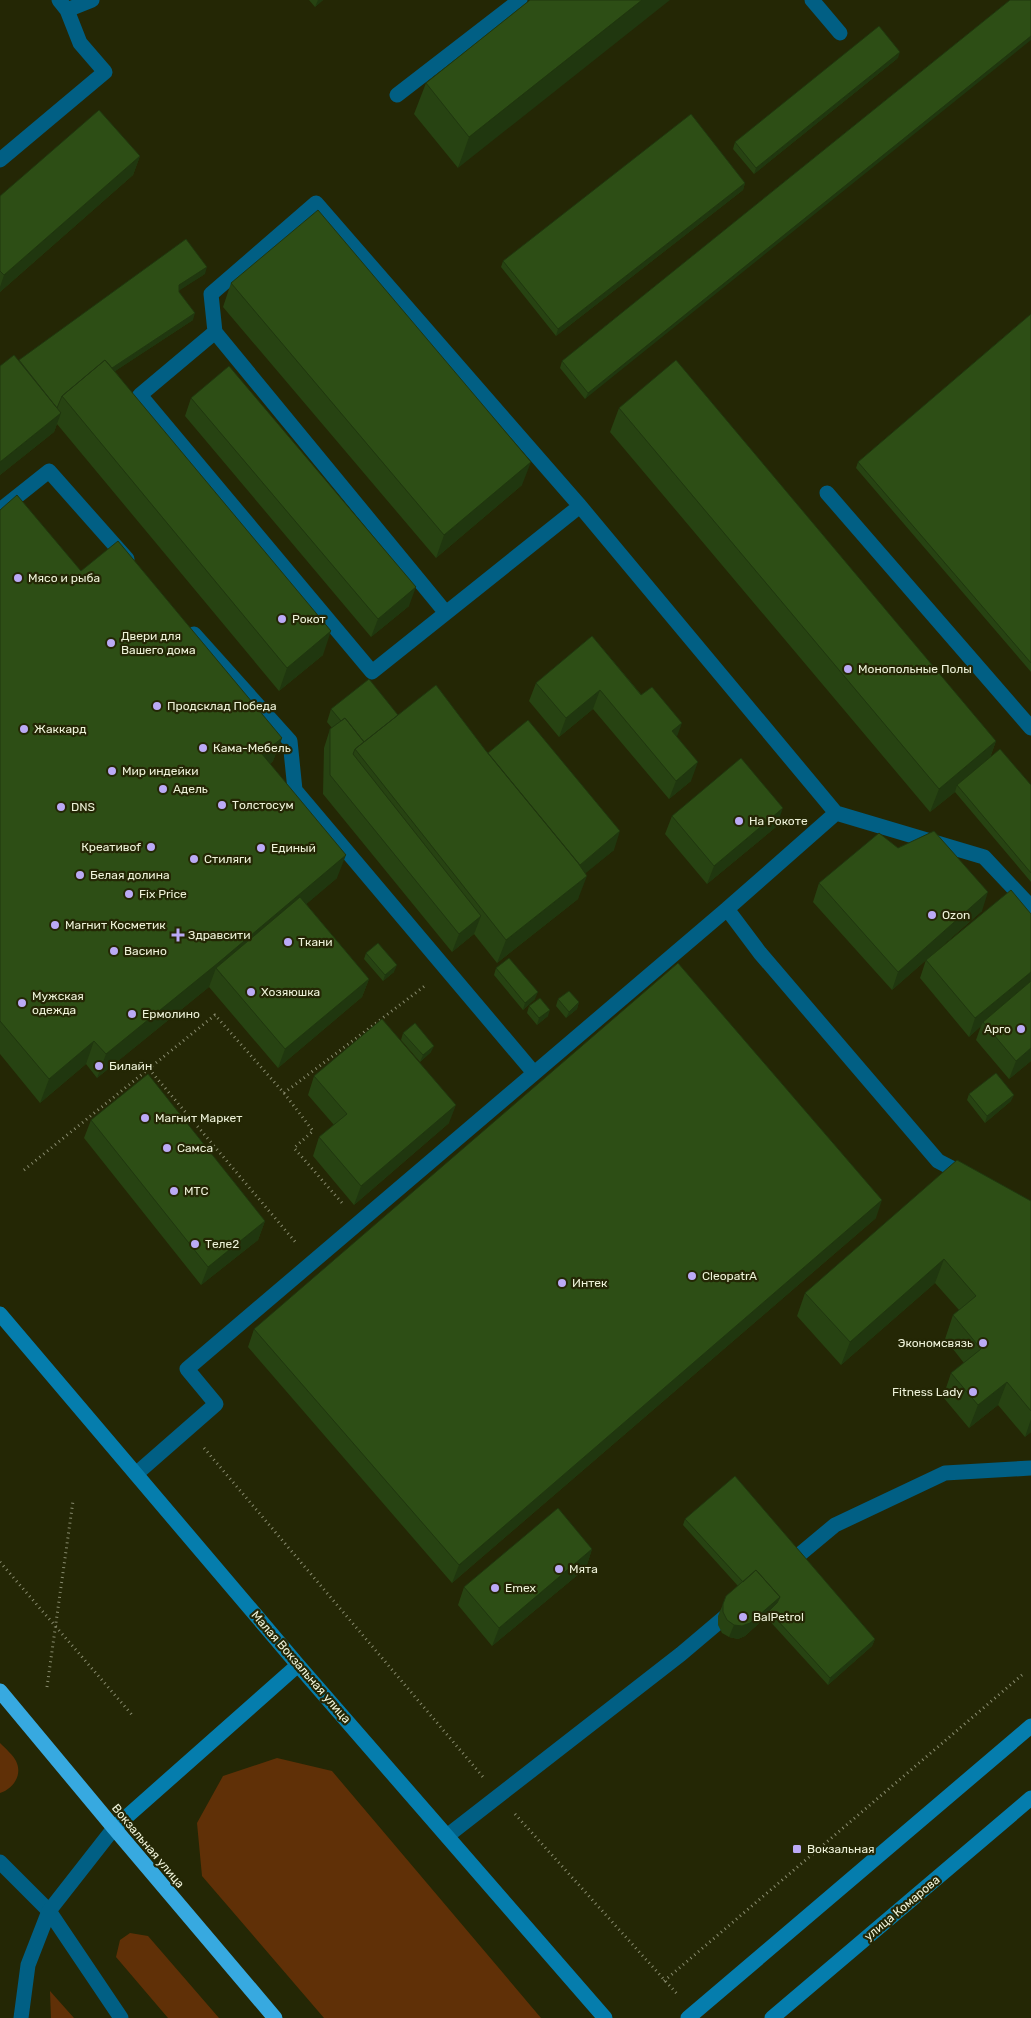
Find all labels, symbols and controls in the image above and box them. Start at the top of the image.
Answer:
place label: Мясо и рыба [28,571,100,585]
marker: Мясо и рыба [12,572,24,584]
place label: Рокот [292,612,326,626]
marker: Рокот [276,613,288,625]
place label: Двери для Вашего дома [121,629,196,657]
marker: Двери для Вашего дома [105,637,117,649]
place label: Монопольные Полы [858,662,972,676]
marker: Монопольные Полы [842,663,854,675]
place label: Продсклад Победа [167,699,277,713]
marker: Продсклад Победа [151,700,163,712]
place label: Жаккард [34,722,86,736]
marker: Жаккард [18,723,30,735]
place label: Кама-Мебель [213,741,291,755]
marker: Кама-Мебель [197,742,209,754]
place label: Мир индейки [122,764,199,778]
marker: Мир индейки [106,765,118,777]
place label: Адель [173,782,208,796]
marker: Адель [157,783,169,795]
place label: Толстосум [232,798,294,812]
marker: Толстосум [216,799,228,811]
place label: DNS [71,800,95,814]
marker: DNS [55,801,67,813]
place label: На Рокоте [749,814,808,828]
marker: На Рокоте [733,815,745,827]
place label: Креативоf [81,840,141,854]
marker: Креативоf [145,841,157,853]
place label: Единый [271,841,316,855]
marker: Единый [255,842,267,854]
place label: Стиляги [204,852,251,866]
marker: Стиляги [188,853,200,865]
place label: Белая долина [90,868,170,882]
marker: Белая долина [74,869,86,881]
place label: Fix Price [139,887,187,901]
marker: Fix Price [123,888,135,900]
place label: Ozon [942,908,970,922]
marker: Ozon [926,909,938,921]
place label: Магнит Косметик [65,918,166,932]
marker: Магнит Косметик [49,919,61,931]
place label: Здравсити [188,928,251,942]
marker: Здравсити [172,929,184,941]
place label: Ткани [298,935,333,949]
marker: Ткани [282,936,294,948]
place label: Васино [124,944,167,958]
marker: Васино [108,945,120,957]
place label: Хозяюшка [261,985,320,999]
marker: Хозяюшка [245,986,257,998]
place label: Мужская одежда [32,989,84,1017]
marker: Мужская одежда [16,997,28,1009]
place label: Ермолино [142,1007,200,1021]
marker: Ермолино [126,1008,138,1020]
place label: Арго [984,1022,1011,1036]
marker: Арго [1015,1023,1027,1035]
place label: Билайн [109,1059,152,1073]
marker: Билайн [93,1060,105,1072]
place label: Магнит Маркет [155,1111,242,1125]
marker: Магнит Маркет [139,1112,151,1124]
place label: Самса [177,1141,213,1155]
marker: Самса [161,1142,173,1154]
place label: МТС [184,1184,208,1198]
marker: МТС [168,1185,180,1197]
place label: Теле2 [205,1237,239,1251]
marker: Теле2 [189,1238,201,1250]
place label: CleopatrA [702,1269,757,1283]
marker: CleopatrA [686,1270,698,1282]
place label: Интек [572,1276,608,1290]
marker: Интек [556,1277,568,1289]
place label: Экономсвязь [898,1336,973,1350]
marker: Экономсвязь [977,1337,989,1349]
place label: Fitness Lady [892,1385,963,1399]
marker: Fitness Lady [967,1386,979,1398]
place label: Мята [569,1562,598,1576]
marker: Мята [553,1563,565,1575]
place label: Emex [505,1581,537,1595]
marker: Emex [489,1582,501,1594]
street label: Малая Вокзальная улица [248,1608,354,1726]
place label: BalPetrol [753,1610,804,1624]
marker: BalPetrol [737,1611,749,1623]
street label: Вокзальная улица [109,1801,187,1891]
place label: Вокзальная [807,1842,875,1856]
marker: Вокзальная [791,1843,803,1855]
street label: улица Комарова [862,1872,942,1944]

